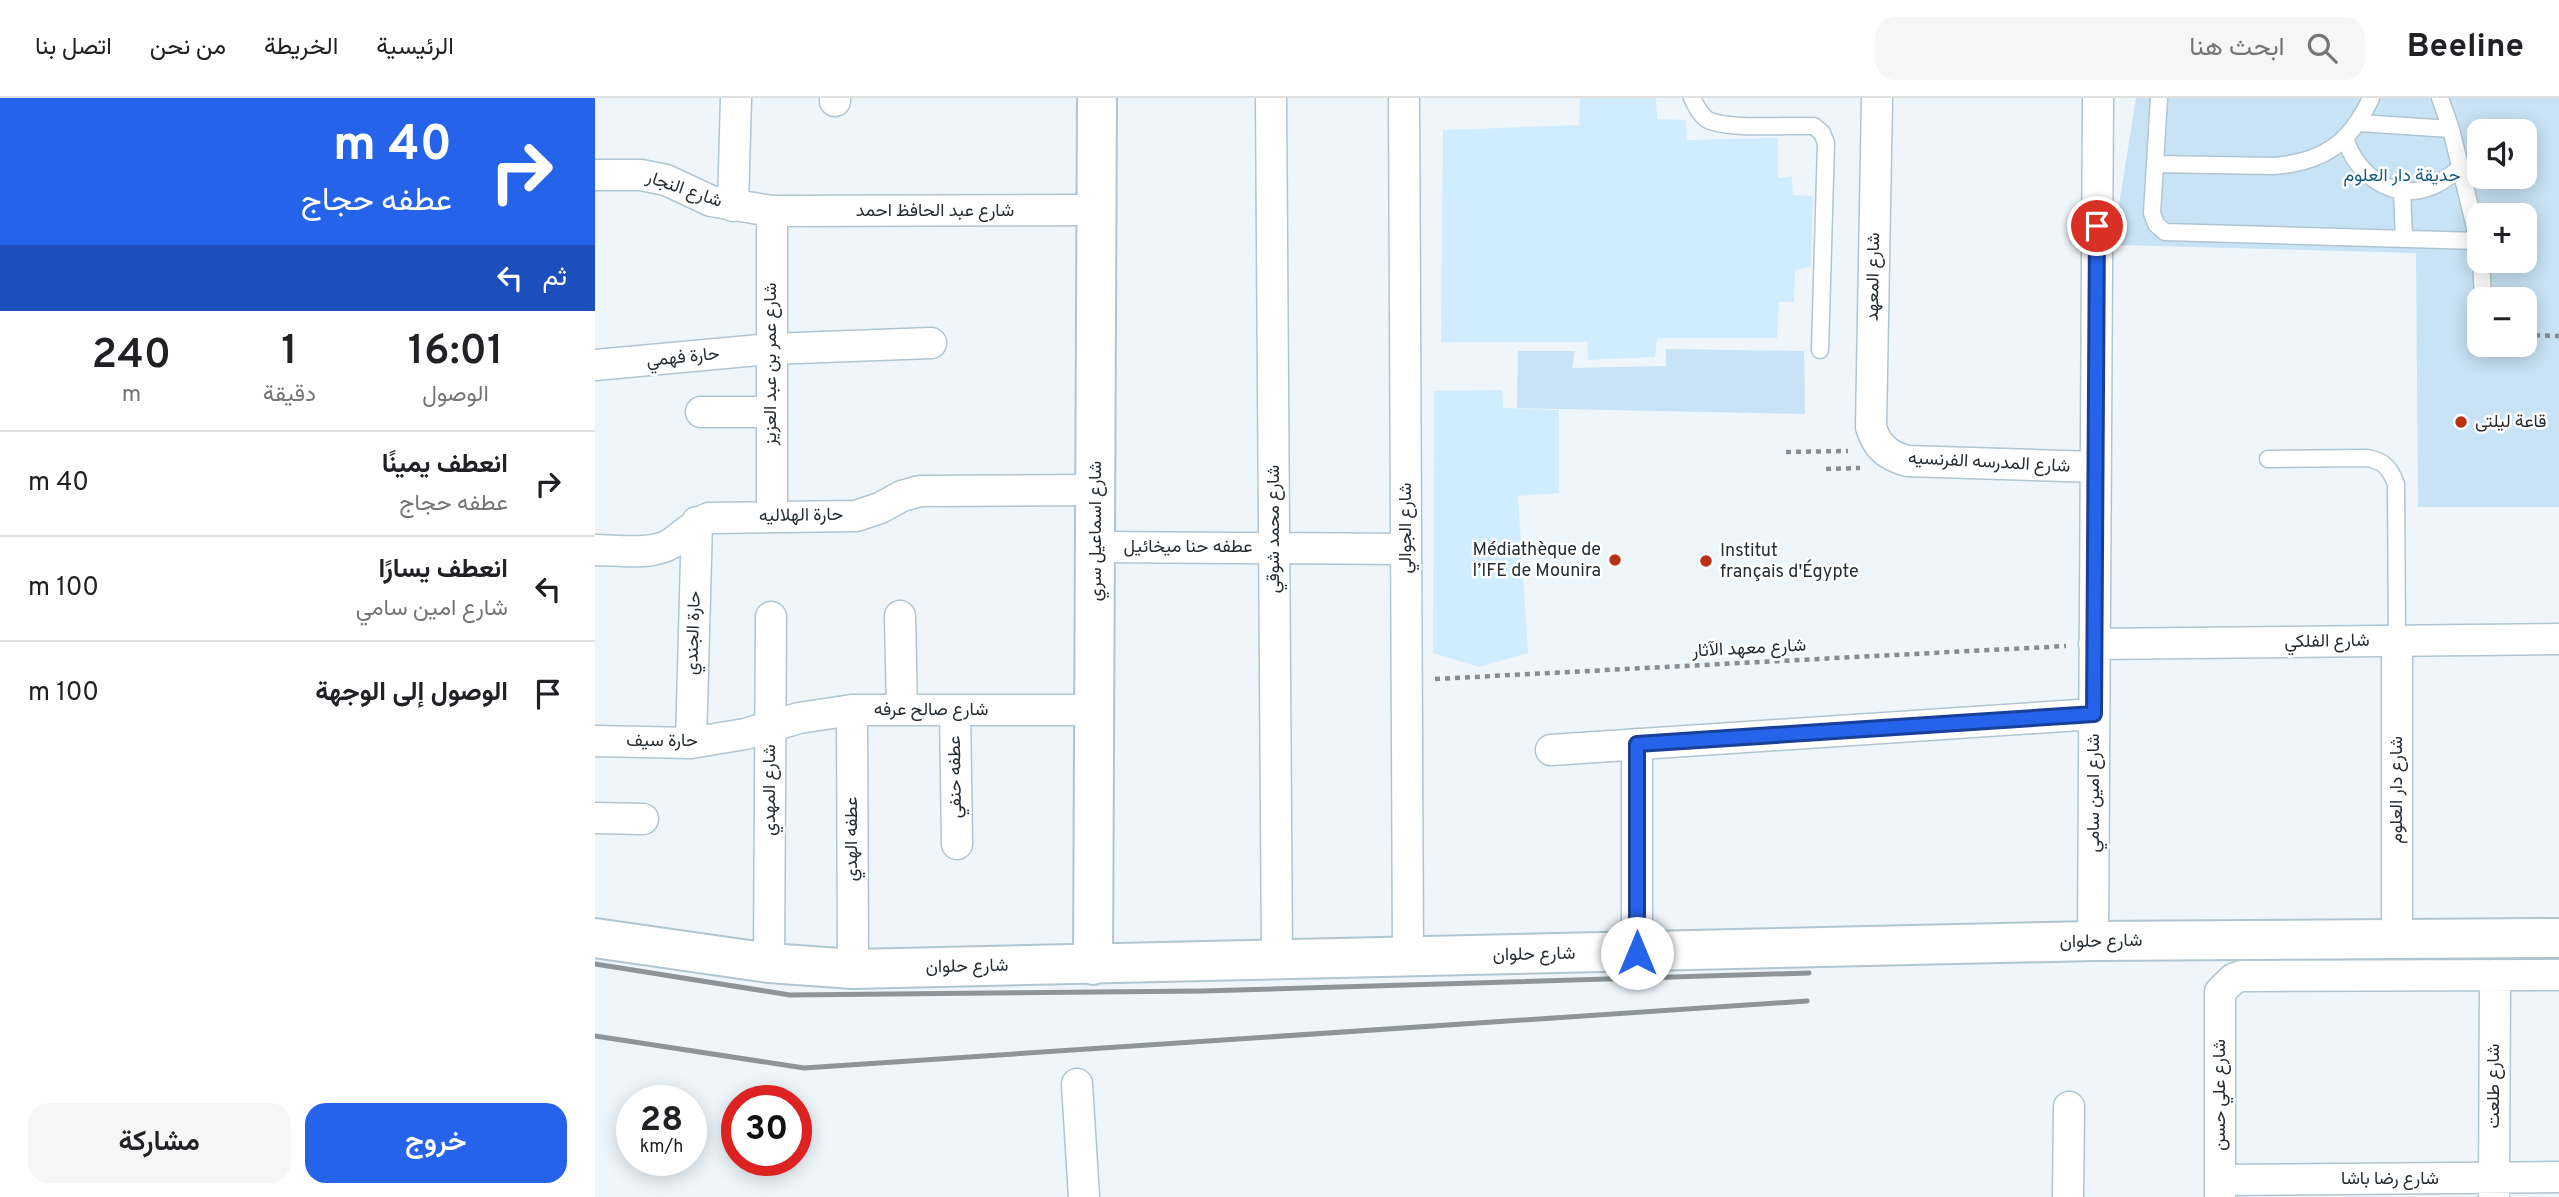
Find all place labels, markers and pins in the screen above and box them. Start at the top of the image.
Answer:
pin [2067,196,2127,256]
place label: قاعة ليلتى [2475,411,2546,434]
marker: قاعة ليلتى [2453,414,2469,430]
place label: Médiathèque de l’IFE de Mounira [1472,539,1601,583]
place label: Institut français d'Égypte [1720,540,1859,584]
marker: Médiathèque de l’IFE de Mounira [1607,552,1623,568]
marker: Institut français d'Égypte [1698,553,1714,569]

